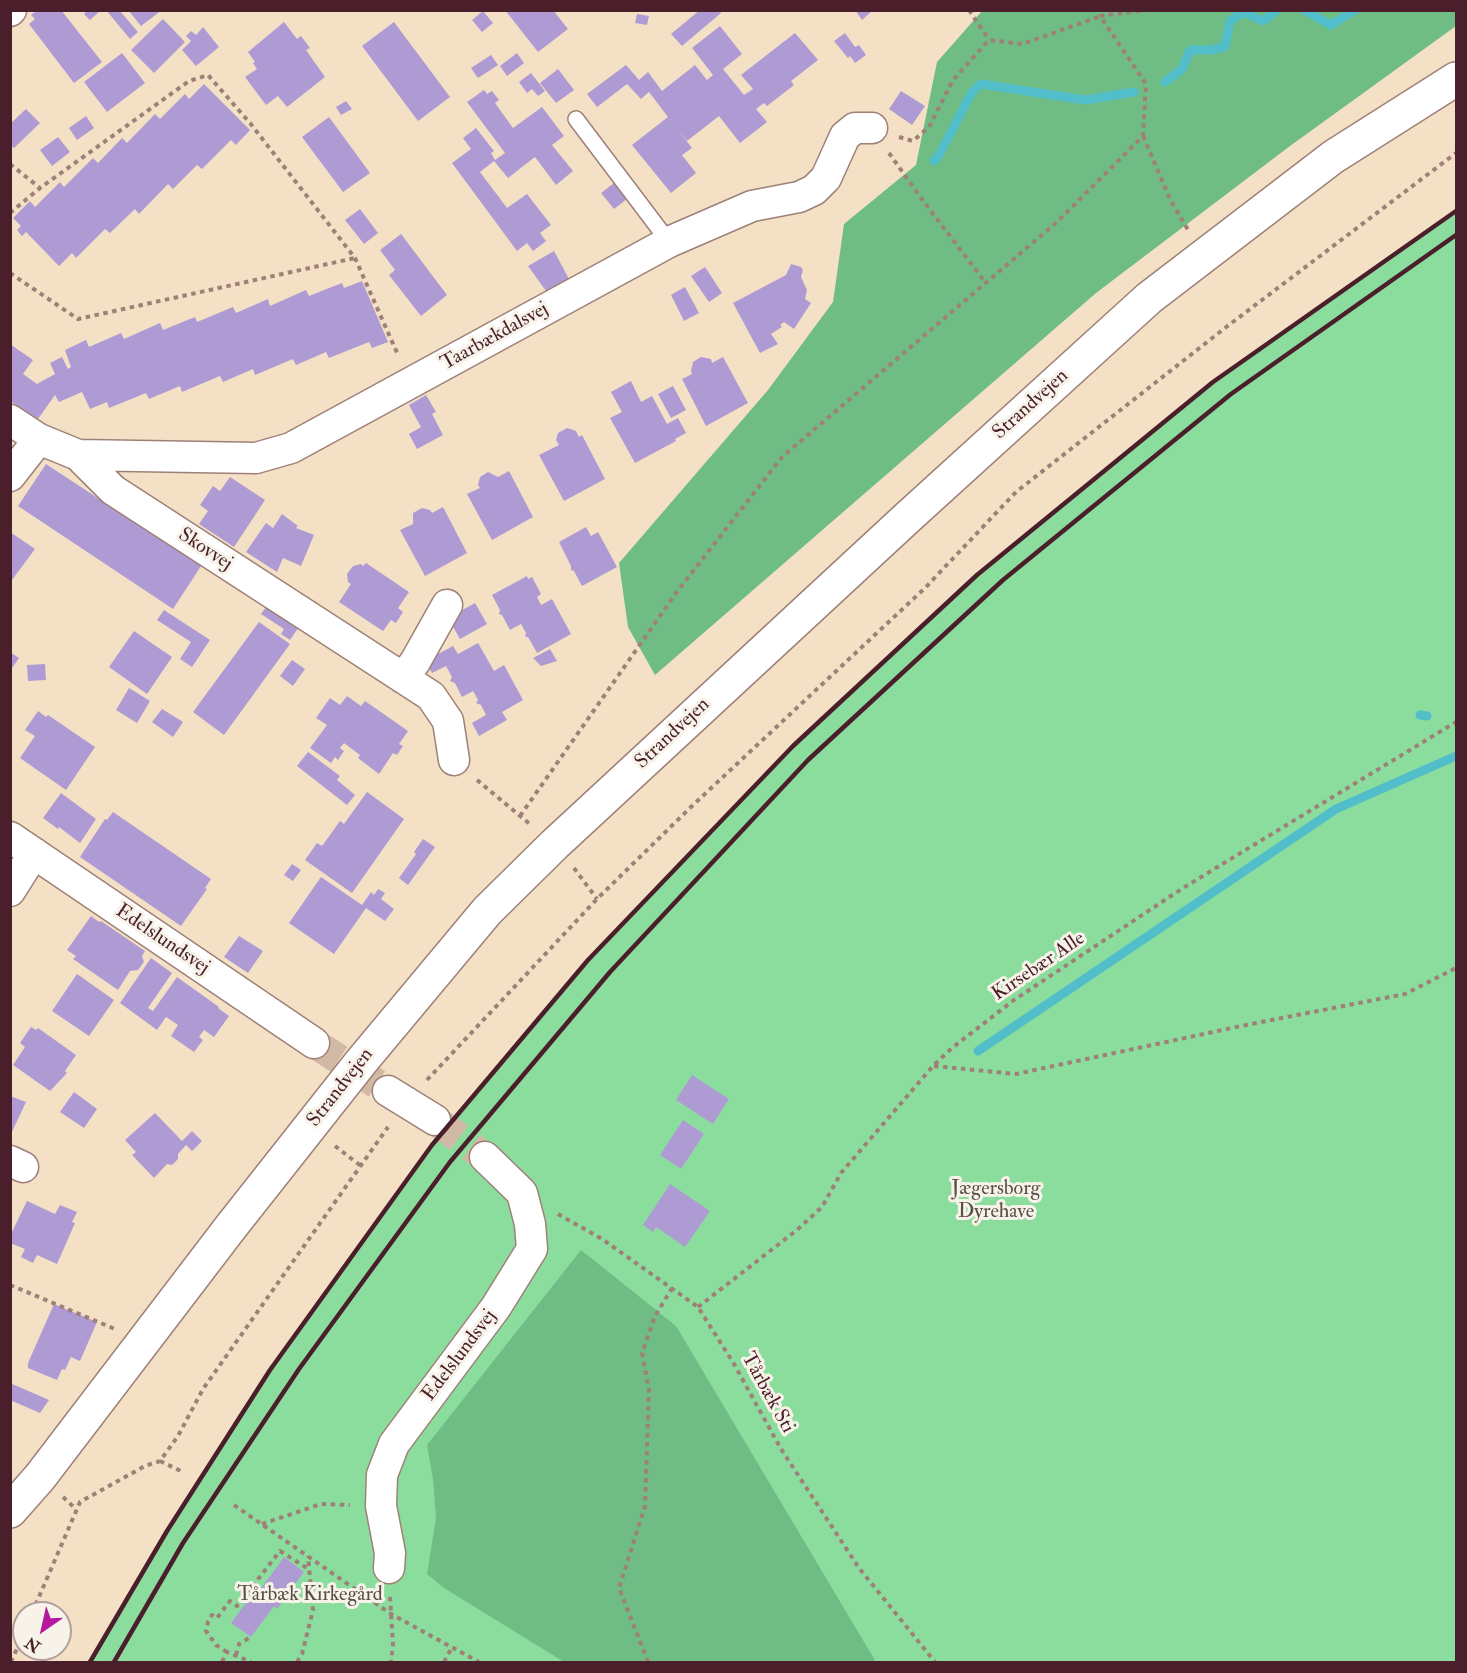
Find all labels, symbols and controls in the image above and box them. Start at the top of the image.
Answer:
street label: Taarbækdalsvej [437,298,553,376]
street label: Strandvejen [988,365,1074,445]
street label: Skovvej [173,524,237,576]
street label: Strandvejen [631,693,715,775]
street label: Edelslundsvej [110,900,214,980]
street label: Kirsebær Alle [988,927,1090,1007]
street label: Strandvejen [303,1044,379,1132]
park label: Jægersborg Dyrehave [952,1178,1040,1225]
street label: Edelslundsvej [418,1306,502,1406]
street label: Tårbæk Sti [735,1348,799,1438]
park label: Tårbæk Kirkegård [237,1584,383,1608]
north arrow [12,1601,72,1661]
text: N [22,1632,45,1657]

